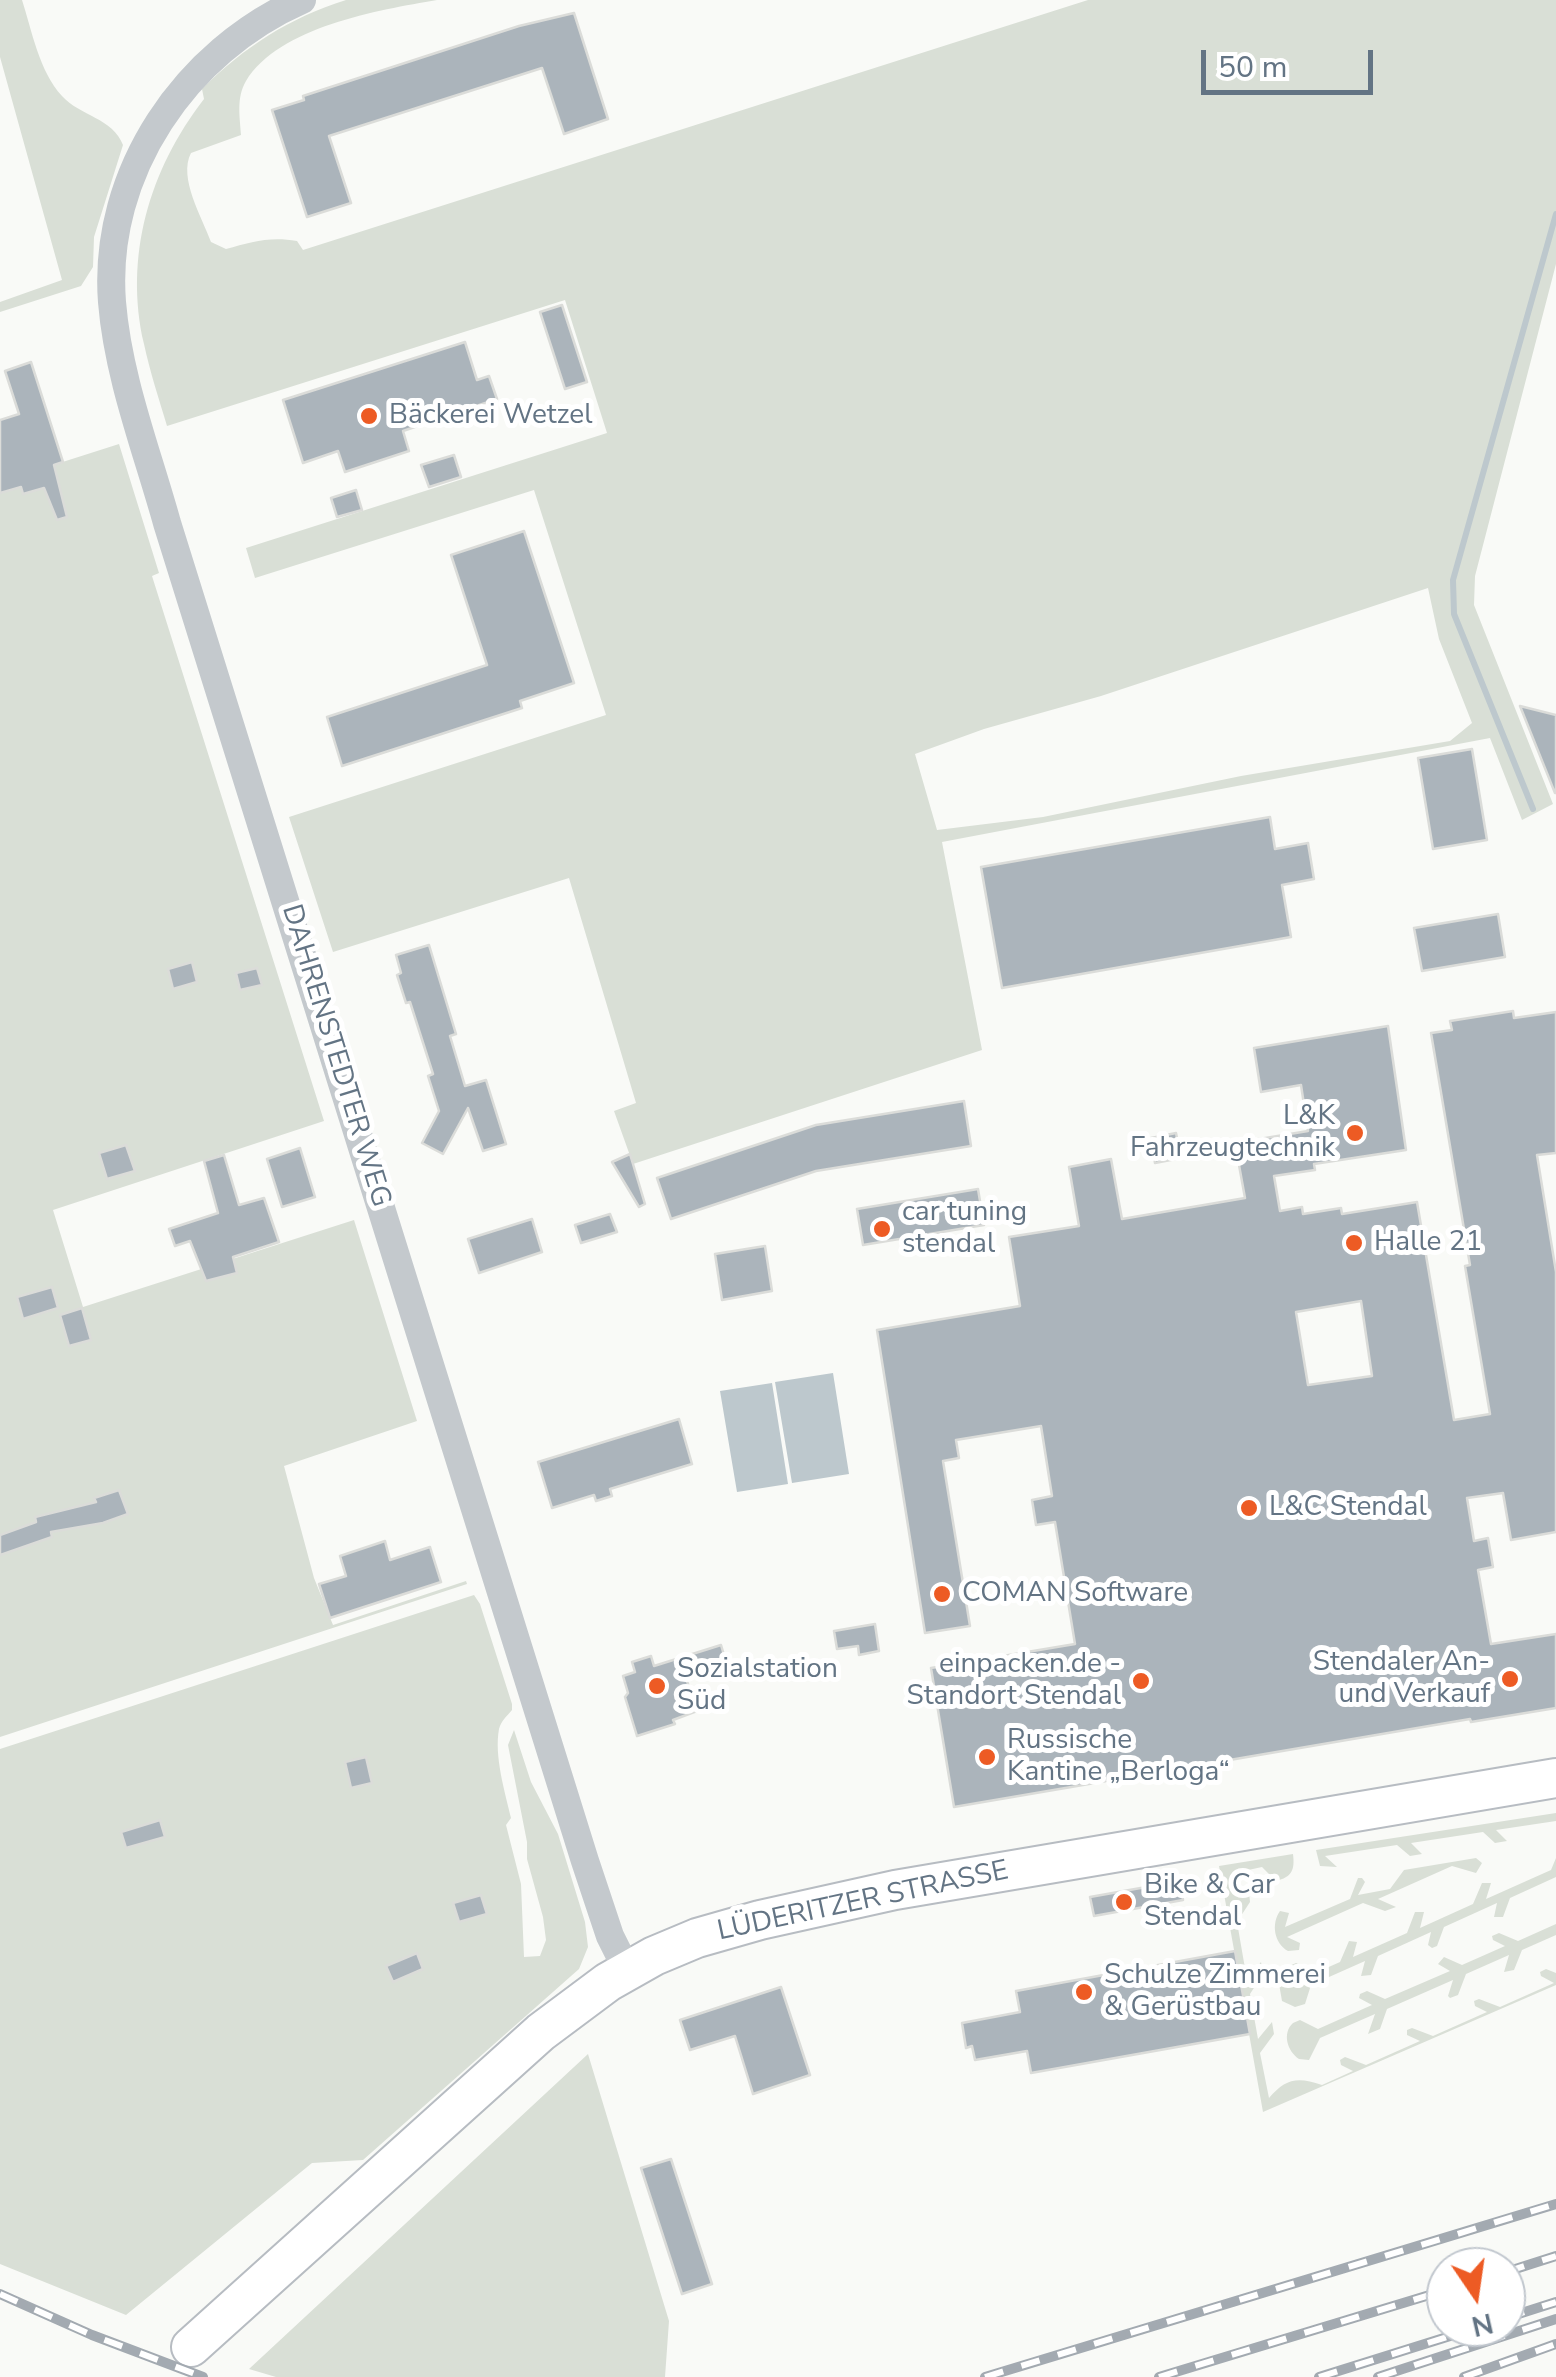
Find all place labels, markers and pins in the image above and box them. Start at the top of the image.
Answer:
place label: Bäckerei Wetzel [389,399,592,433]
marker: Bäckerei Wetzel [358,405,380,427]
place label: L&K Fahrzeugtechnik [1130,1100,1335,1166]
marker: L&K Fahrzeugtechnik [1344,1122,1366,1144]
place label: car tuning stendal [902,1196,1027,1262]
marker: car tuning stendal [871,1218,893,1240]
place label: Halle 21 [1374,1226,1482,1260]
marker: Halle 21 [1343,1232,1365,1254]
place label: L&C Stendal [1269,1491,1427,1525]
marker: L&C Stendal [1238,1497,1260,1519]
place label: COMAN Software [962,1577,1188,1611]
marker: COMAN Software [931,1583,953,1605]
place label: Stendaler An- und Verkauf [1313,1646,1490,1712]
place label: einpacken.de - Standort Stendal [907,1648,1121,1714]
place label: Sozialstation Süd [677,1653,838,1719]
marker: Stendaler An- und Verkauf [1499,1668,1521,1690]
marker: einpacken.de - Standort Stendal [1130,1670,1152,1692]
marker: Sozialstation Süd [646,1675,668,1697]
place label: Russische Kantine „Berloga“ [1007,1724,1230,1790]
marker: Russische Kantine „Berloga“ [976,1746,998,1768]
place label: Bike & Car Stendal [1144,1869,1275,1935]
marker: Bike & Car Stendal [1113,1891,1135,1913]
place label: Schulze Zimmerei & Gerüstbau [1104,1959,1326,2025]
marker: Schulze Zimmerei & Gerüstbau [1073,1981,1095,2003]

